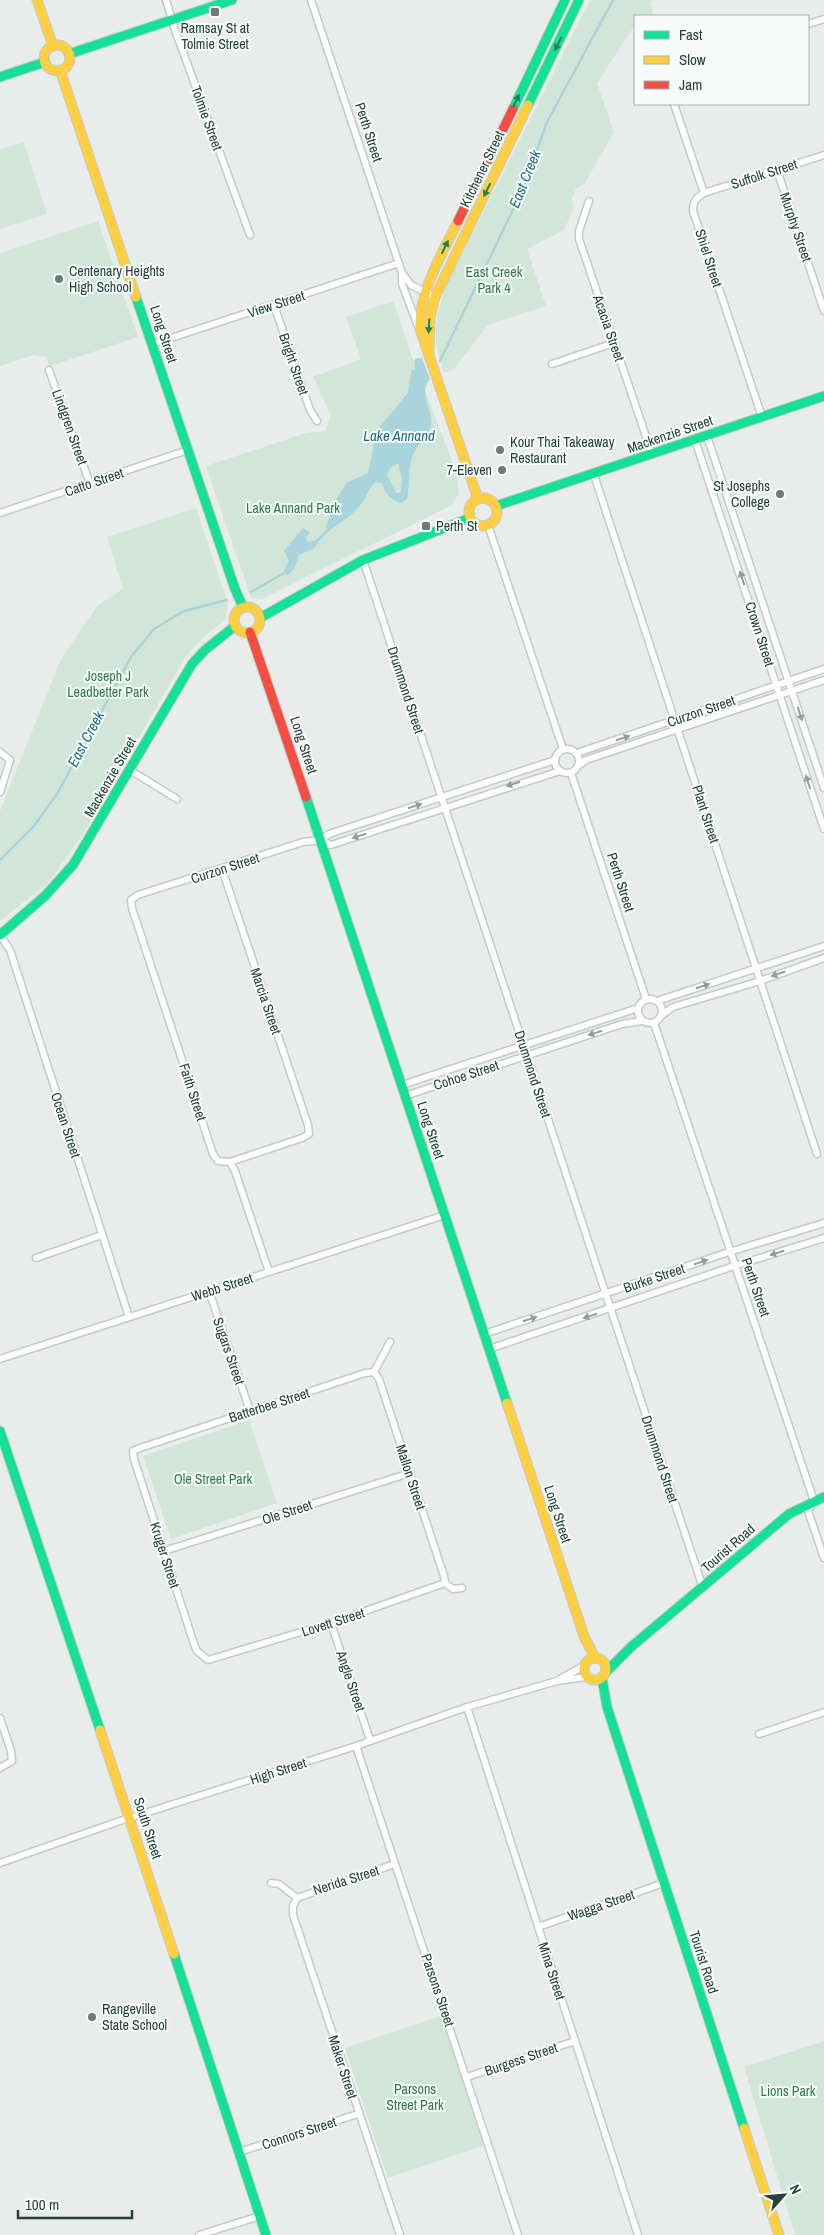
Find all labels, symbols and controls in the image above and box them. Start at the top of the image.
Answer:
marker: Ramsay St at Tolmie Street [209,6,221,18]
legend [634,15,809,105]
place label: Ramsay St at Tolmie Street [181,19,249,53]
text: Fast [679,24,703,45]
one-way arrow [554,37,562,51]
text: Slow [679,49,706,70]
text: Jam [679,74,702,95]
street label: Tolmie Street [187,83,227,153]
one-way arrow [512,94,520,108]
street label: Perth Street [351,100,387,164]
street label: Kitchener Street [456,128,508,210]
water label: East Creek [503,146,546,211]
street label: Suffolk Street [729,155,799,193]
one-way arrow [483,183,491,197]
street label: Murphy Street [776,190,816,264]
street label: Shiel Street [691,227,727,289]
one-way arrow [441,240,450,255]
place label: Centenary Heights High School [69,262,165,296]
park label: East Creek Park 4 [466,263,523,297]
marker: Centenary Heights High School [53,273,65,285]
street label: View Street [245,286,307,322]
street label: Acacia Street [589,292,629,364]
street label: Long Street [146,303,182,365]
one-way arrow [425,318,433,334]
street label: Bright Street [275,331,313,397]
street label: Lindgren Street [48,387,92,467]
street label: Mackenzie Street [625,411,715,457]
water label: Lake Annand [363,425,435,446]
place label: Kour Thai Takeaway Restaurant [510,433,615,467]
marker: Kour Thai Takeaway Restaurant [494,444,506,456]
place label: 7-Eleven [447,461,492,479]
street label: Catto Street [62,464,126,500]
marker: 7-Eleven [496,464,508,476]
place label: St Josephs College [713,477,770,511]
marker: St Josephs College [774,488,786,500]
park label: Lake Annand Park [246,499,340,517]
place label: Perth St [436,517,477,535]
marker: Perth St [420,520,432,532]
one-way arrow [737,570,745,585]
street label: Crown Street [741,599,779,669]
street label: Drummond Street [383,644,429,736]
park label: Joseph J Leadbetter Park [67,667,149,701]
street label: Curzon Street [665,691,737,731]
water label: East Creek [62,706,110,771]
one-way arrow [797,707,805,722]
street label: Long Street [286,714,322,776]
one-way arrow [616,733,631,741]
street label: Mackenzie Street [80,734,140,820]
one-way arrow [804,775,812,790]
one-way arrow [505,781,520,789]
street label: Plant Street [688,783,724,845]
one-way arrow [408,801,423,809]
one-way arrow [351,832,366,840]
street label: Curzon Street [189,848,261,888]
street label: Perth Street [603,850,639,914]
street label: Marcia Street [246,965,286,1037]
one-way arrow [770,971,785,979]
one-way arrow [696,982,711,990]
street label: Drummond Street [510,1028,556,1120]
one-way arrow [587,1029,602,1037]
street label: Cohoe Street [431,1056,501,1094]
street label: Faith Street [175,1061,211,1123]
street label: Ocean Street [47,1090,85,1160]
street label: Long Street [413,1099,449,1161]
one-way arrow [770,1249,785,1257]
street label: Perth Street [738,1255,774,1319]
one-way arrow [694,1257,709,1265]
street label: Burke Street [621,1259,687,1297]
street label: Webb Street [189,1269,255,1305]
one-way arrow [583,1313,598,1320]
street label: Sugars Street [209,1315,249,1387]
one-way arrow [523,1315,538,1322]
street label: Batterbee Street [226,1384,312,1426]
street label: Drummond Street [637,1413,683,1505]
street label: Mallon Street [392,1442,430,1512]
park label: Ole Street Park [174,1470,253,1488]
street label: Long Street [540,1483,576,1545]
street label: Ole Street [260,1495,314,1529]
street label: Kruger Street [146,1520,184,1590]
street label: Tourist Road [698,1520,758,1576]
street label: Lovett Street [299,1603,367,1641]
street label: Angle Street [332,1647,370,1714]
street label: High Street [248,1753,308,1789]
street label: South Street [130,1795,166,1861]
street label: Nerida Street [311,1861,381,1899]
street label: Wagga Street [565,1885,637,1925]
street label: Tourist Road [685,1928,723,1996]
street label: Mina Street [534,1940,570,2002]
street label: Parsons Street [417,1951,459,2029]
place label: Rangeville State School [102,2000,167,2034]
marker: Rangeville State School [86,2011,98,2023]
street label: Maker Street [324,2033,362,2101]
street label: Burgess Street [482,2038,560,2080]
park label: Parsons Street Park [386,2080,444,2114]
park label: Lions Park [761,2082,816,2100]
street label: Connors Street [259,2113,339,2153]
north arrow [759,2170,809,2220]
text: N [786,2181,805,2197]
scale bar [18,2188,131,2220]
text: 100 m [25,2194,59,2215]

